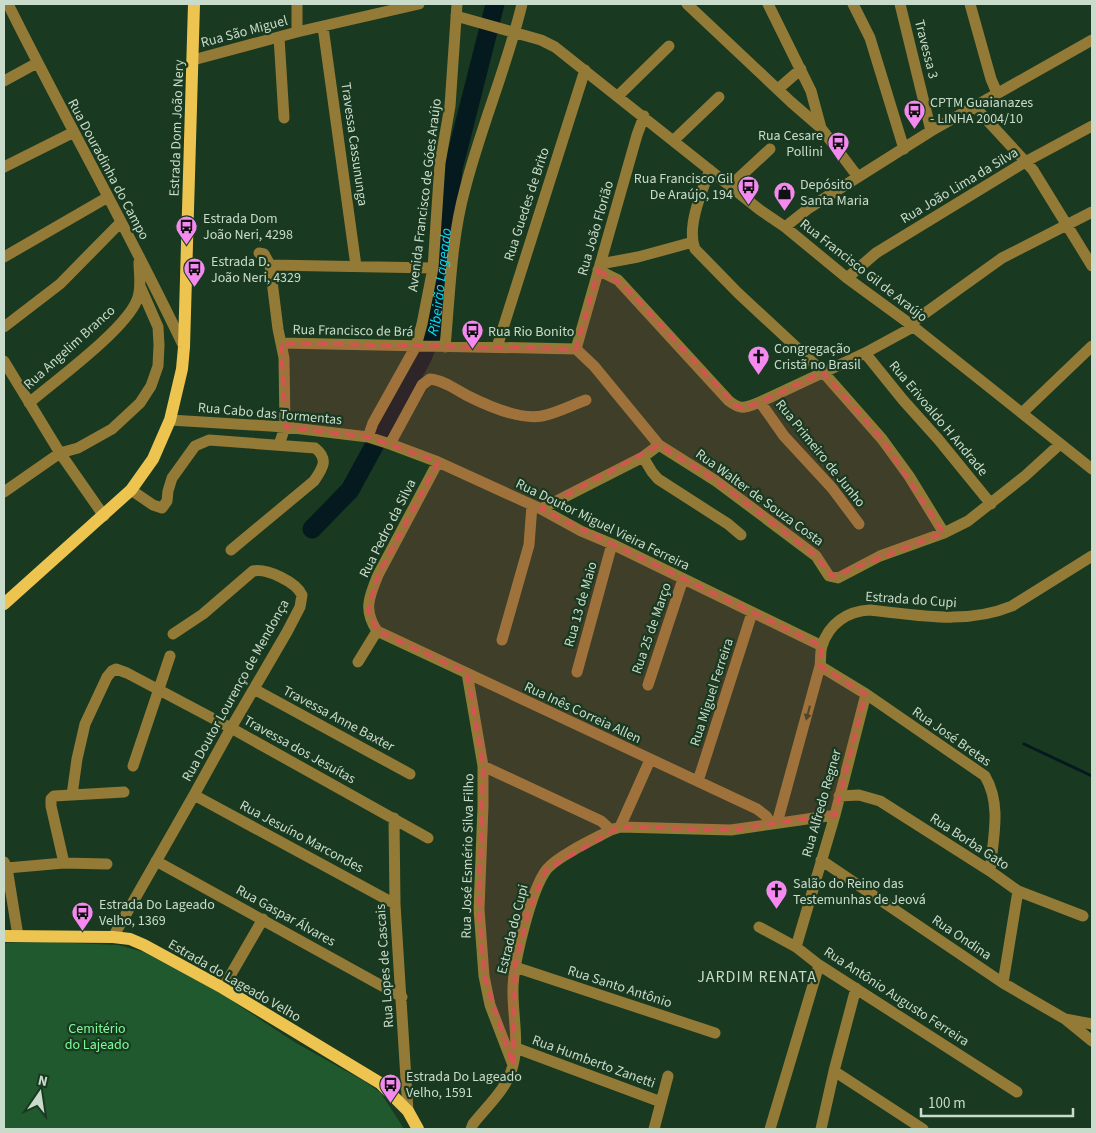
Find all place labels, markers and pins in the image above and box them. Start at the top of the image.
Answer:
place label: CPTM Guaianazes - LINHA 2004/10 [930,93,1033,129]
bus stop icon: CPTM Guaianazes - LINHA 2004/10 [902,98,926,129]
place label: Rua Cesare Pollini [758,126,823,162]
bus stop icon: Rua Cesare Pollini [827,131,851,162]
place label: Rua Francisco Gil De Araújo, 194 [634,169,733,205]
bus stop icon: Rua Francisco Gil De Araújo, 194 [737,174,761,205]
place label: Depósito Santa Maria [800,175,869,211]
shop icon: Depósito Santa Maria [772,180,796,211]
place label: Estrada Dom João Neri, 4298 [203,209,293,245]
bus stop icon: Estrada Dom João Neri, 4298 [175,214,199,245]
place label: Estrada D. João Neri, 4329 [211,252,301,288]
bus stop icon: Estrada D. João Neri, 4329 [183,257,207,288]
bus stop icon: Rua Rio Bonito [460,319,484,350]
place label: Rua Rio Bonito [488,322,574,342]
place label: Congregação Cristã no Brasil [774,339,861,375]
church icon: Congregação Cristã no Brasil [746,344,770,375]
place label: Salão do Reino das Testemunhas de Jeová [793,874,926,910]
church icon: Salão do Reino das Testemunhas de Jeová [765,879,789,910]
place label: Estrada Do Lageado Velho, 1369 [99,895,215,931]
bus stop icon: Estrada Do Lageado Velho, 1369 [71,900,95,931]
place label: Estrada Do Lageado Velho, 1591 [406,1067,522,1103]
bus stop icon: Estrada Do Lageado Velho, 1591 [378,1072,402,1103]

